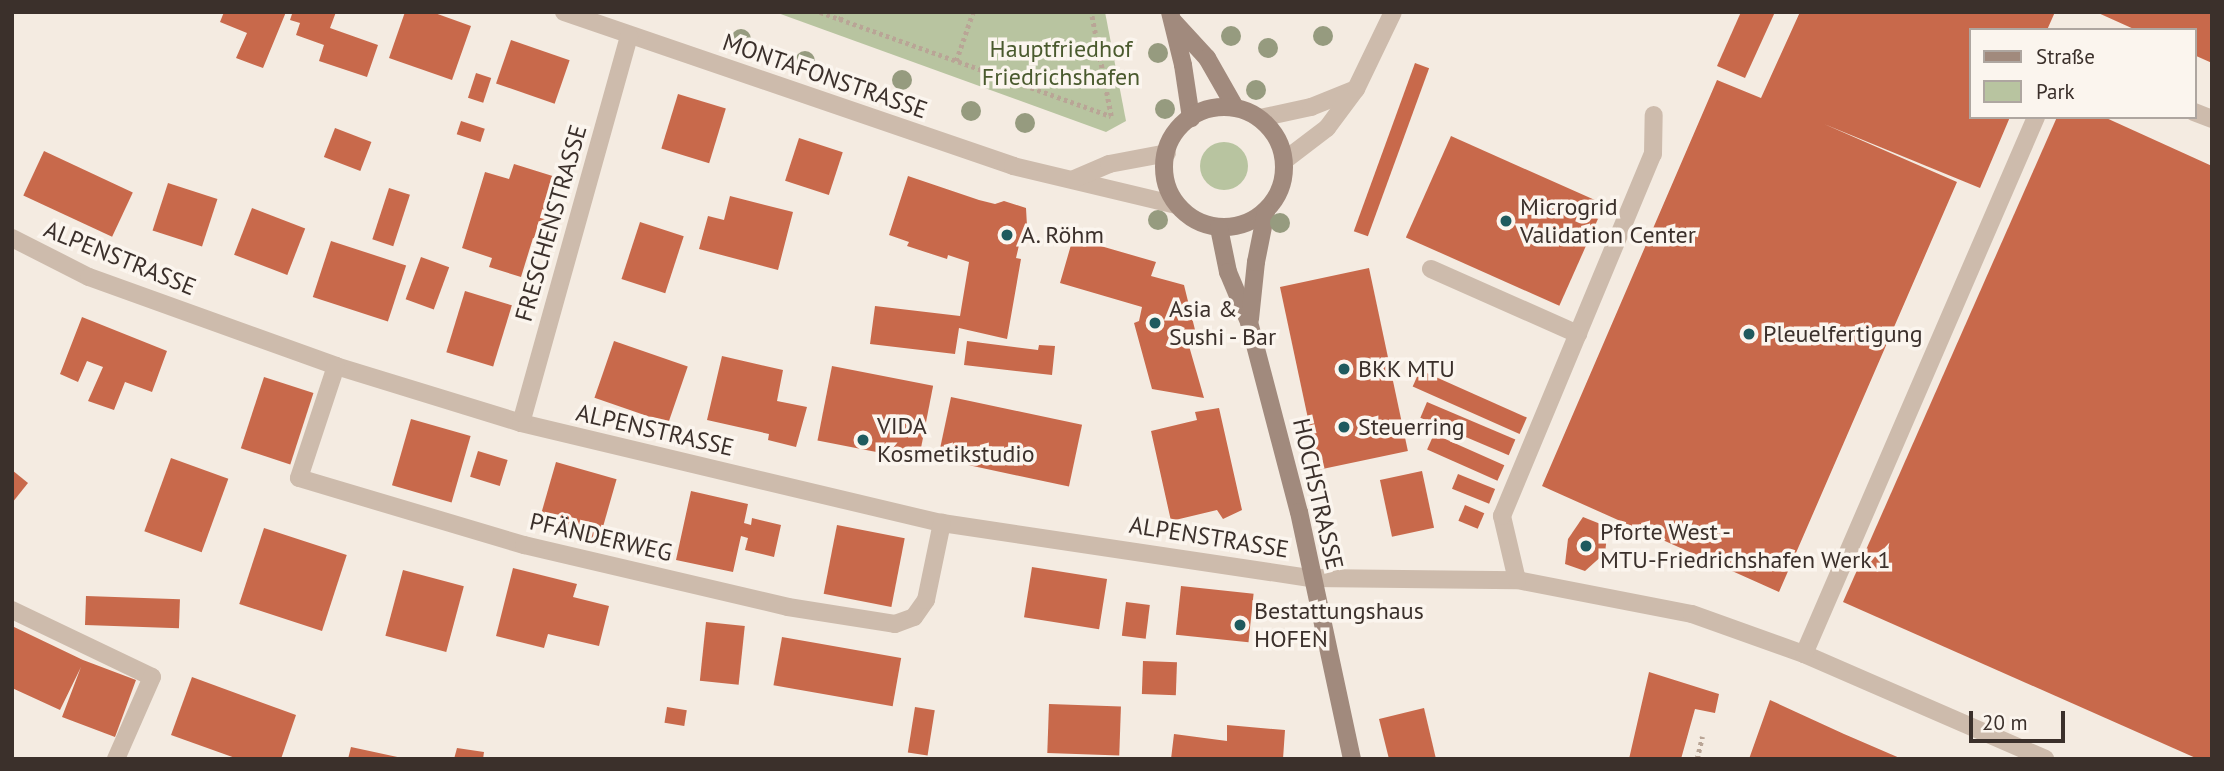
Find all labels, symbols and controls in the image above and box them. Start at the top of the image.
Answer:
street label: MONTAFONSTRASSE [719,27,931,125]
legend [1968,28,2196,119]
park label: Hauptfriedhof Friedrichshafen [982,35,1140,91]
text: Straße [2036,43,2095,70]
text: Park [2036,78,2075,105]
street label: FRESCHENSTRASSE [509,121,593,325]
place label: Microgrid Validation Center [1520,193,1696,249]
marker: Microgrid Validation Center [1498,213,1514,229]
street label: ALPENSTRASSE [40,214,200,302]
place label: A. Röhm [1021,221,1106,249]
marker: A. Röhm [999,227,1015,243]
place label: Asia & Sushi - Bar [1169,295,1280,351]
marker: Asia & Sushi - Bar [1147,315,1163,331]
place label: Pleuelfertigung [1763,320,1923,348]
marker: Pleuelfertigung [1741,326,1757,342]
place label: BKK MTU [1358,355,1456,383]
marker: BKK MTU [1336,361,1352,377]
street label: ALPENSTRASSE [573,398,737,462]
place label: VIDA Kosmetikstudio [877,412,1035,468]
place label: Steuerring [1358,413,1465,441]
street label: HOCHSTRASSE [1287,415,1349,573]
marker: Steuerring [1336,419,1352,435]
marker: VIDA Kosmetikstudio [855,432,871,448]
street label: PFÄNDERWEG [527,507,675,567]
street label: ALPENSTRASSE [1127,510,1291,564]
place label: Pforte West - MTU-Friedrichshafen Werk 1 [1600,518,1892,574]
marker: Pforte West - MTU-Friedrichshafen Werk 1 [1578,538,1594,554]
place label: Bestattungshaus HOFEN [1254,597,1424,653]
marker: Bestattungshaus HOFEN [1232,617,1248,633]
scale bar [1972,698,2068,742]
text: 20 m [1982,709,2028,736]

